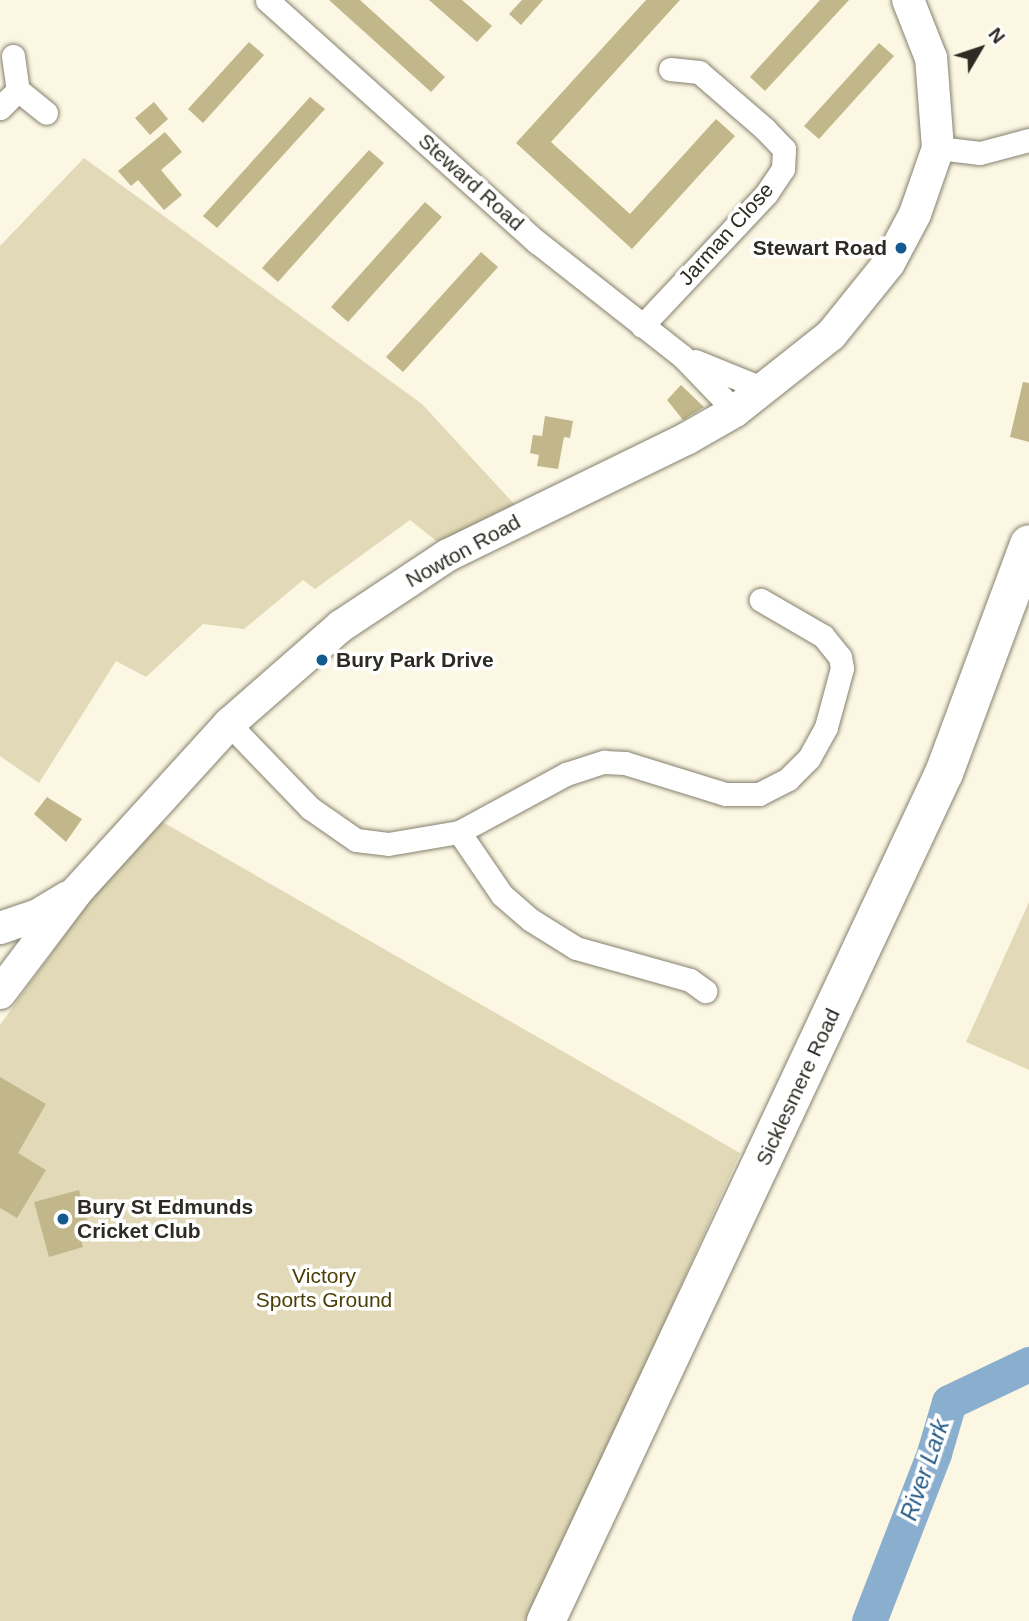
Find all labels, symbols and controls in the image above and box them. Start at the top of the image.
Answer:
north arrow [945,14,1015,84]
text: N [984,24,1009,47]
street label: Steward Road [413,128,529,236]
street label: Jarman Close [673,177,779,291]
place label: Stewart Road [753,235,887,261]
marker: Stewart Road [893,240,909,256]
street label: Nowton Road [401,509,525,593]
place label: Bury Park Drive [336,647,494,673]
marker: Bury Park Drive [314,652,330,668]
street label: Sicklesmere Road [751,1004,845,1170]
place label: Bury St Edmunds Cricket Club [77,1194,253,1244]
marker: Bury St Edmunds Cricket Club [55,1211,71,1227]
park label: Victory Sports Ground [256,1263,392,1313]
water label: River Lark [895,1416,955,1524]

